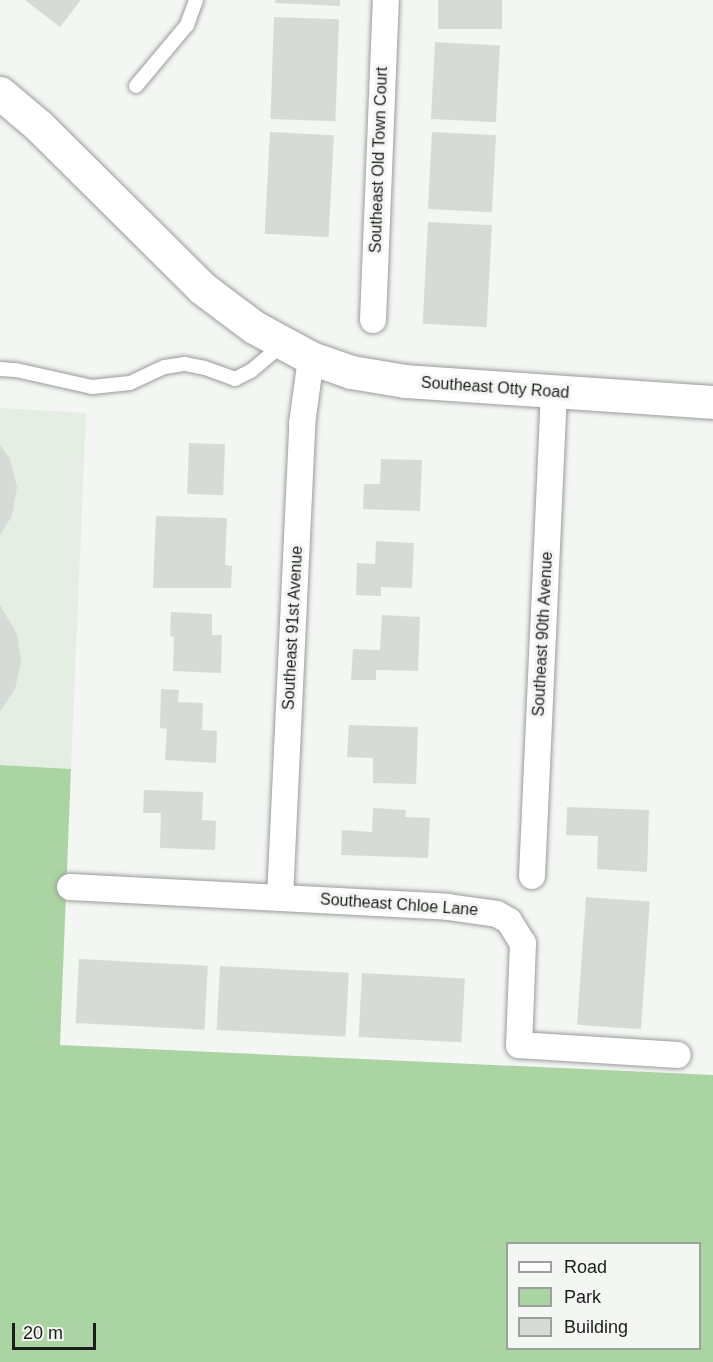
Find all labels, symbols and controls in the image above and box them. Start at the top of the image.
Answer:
street label: Southeast Old Town Court [366,66,392,254]
street label: Southeast Otty Road [420,373,570,403]
street label: Southeast 91st Avenue [279,545,307,711]
street label: Southeast 90th Avenue [529,551,557,717]
street label: Southeast Chloe Lane [319,890,479,920]
legend [506,1242,701,1350]
text: Road [564,1257,607,1277]
text: Park [564,1287,601,1307]
scale bar [15,1311,99,1349]
text: Building [564,1317,628,1337]
text: 20 m [23,1323,63,1343]

